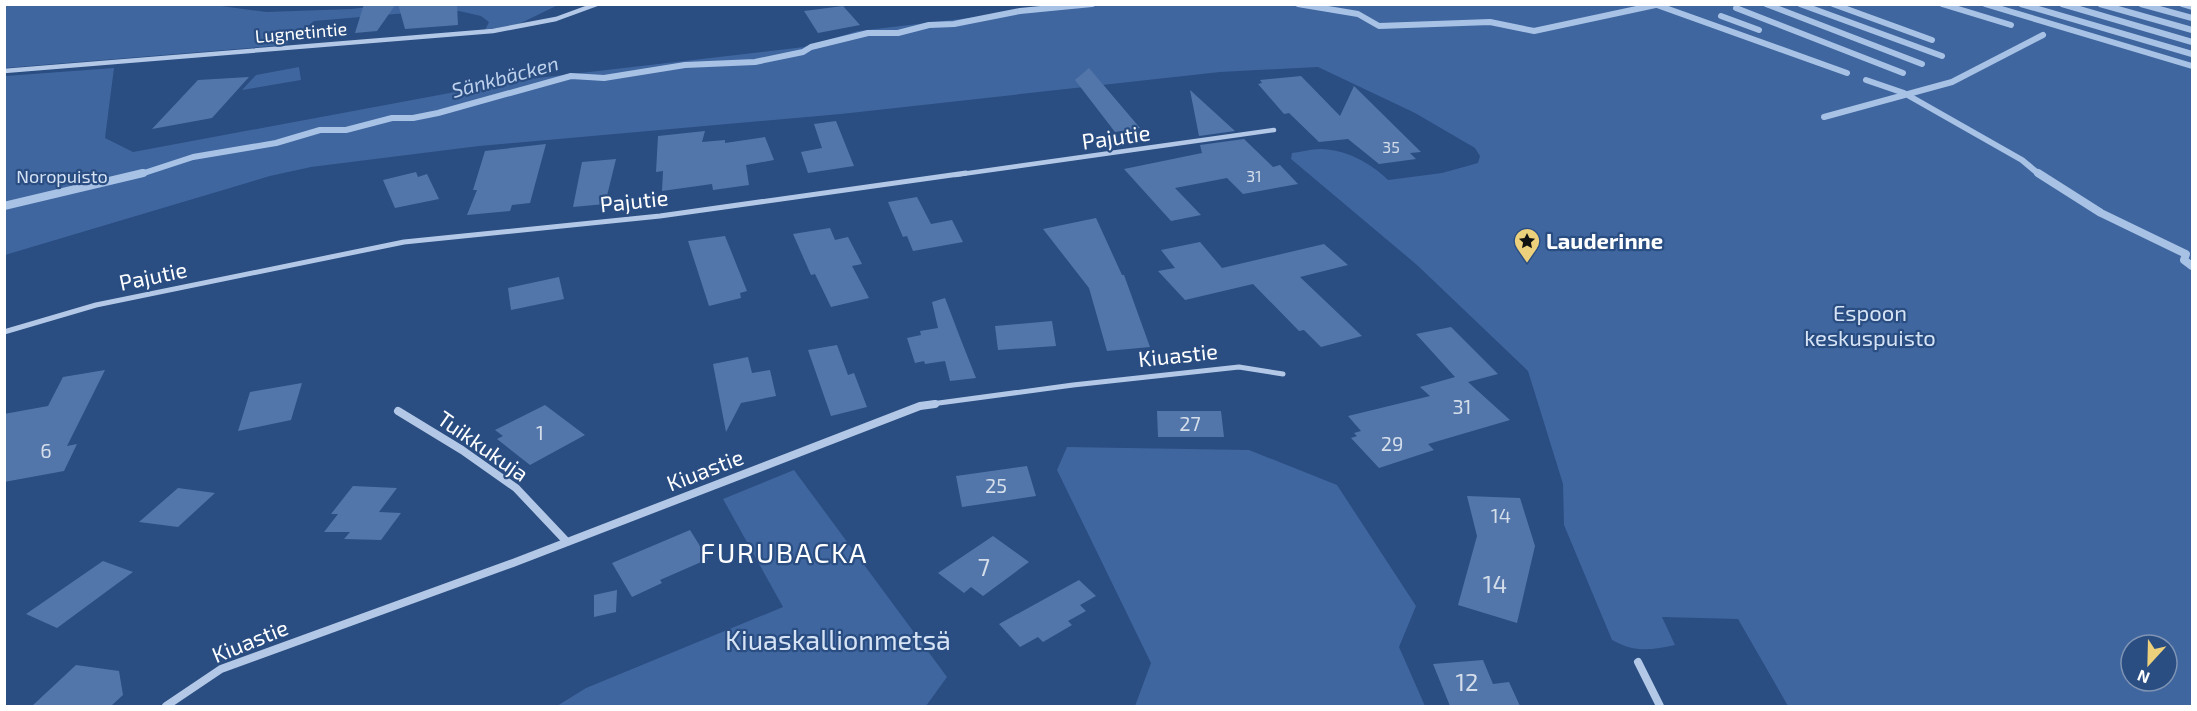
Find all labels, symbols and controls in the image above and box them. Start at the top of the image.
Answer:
street label: Lugnetintie [254,17,348,47]
water label: Sänkbäcken [449,50,561,102]
street label: Pajutie [1080,118,1152,155]
house number: 35 [1382,137,1400,156]
park label: Noropuisto [16,165,108,187]
house number: 31 [1246,166,1262,185]
street label: Pajutie [598,183,670,218]
place icon: Lauderinne [1512,226,1542,264]
place label: Lauderinne [1546,227,1663,253]
street label: Pajutie [117,255,189,296]
park label: Espoon keskuspuisto [1804,299,1936,350]
street label: Kiuastie [1137,337,1219,371]
house number: 31 [1452,394,1472,418]
street label: Tuikkukuja [433,404,534,487]
house number: 27 [1179,411,1201,435]
house number: 1 [536,420,544,444]
house number: 29 [1381,431,1403,455]
house number: 6 [40,438,52,462]
street label: Kiuastie [663,443,747,496]
house number: 25 [985,473,1007,497]
house number: 14 [1491,503,1511,527]
district label: FURUBACKA [700,535,868,569]
house number: 7 [978,552,990,581]
house number: 14 [1483,569,1507,598]
street label: Kiuastie [208,613,292,667]
park label: Kiuaskallionmetsä [725,623,951,655]
north arrow [2119,633,2179,693]
text: N [2134,666,2152,688]
house number: 12 [1455,667,1479,696]

